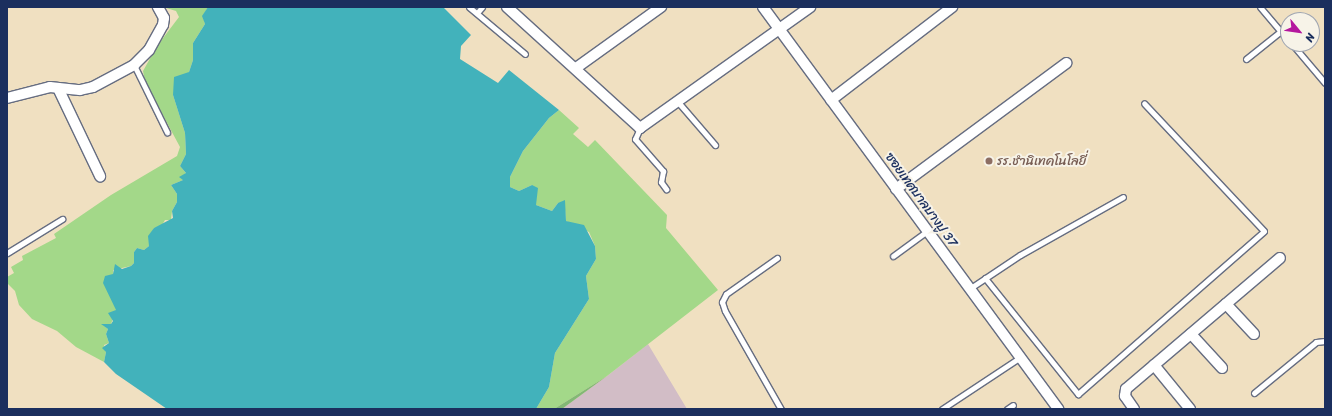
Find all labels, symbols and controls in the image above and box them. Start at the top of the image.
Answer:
north arrow [1280,12,1320,52]
text: N [1300,30,1320,46]
street label: ซอยเทศบาลบางปู 37 [882,150,960,250]
place label: รร.ชำนิเทคโนโลยี่ [997,153,1086,169]
marker: รร.ชำนิเทคโนโลยี่ [984,156,994,166]

